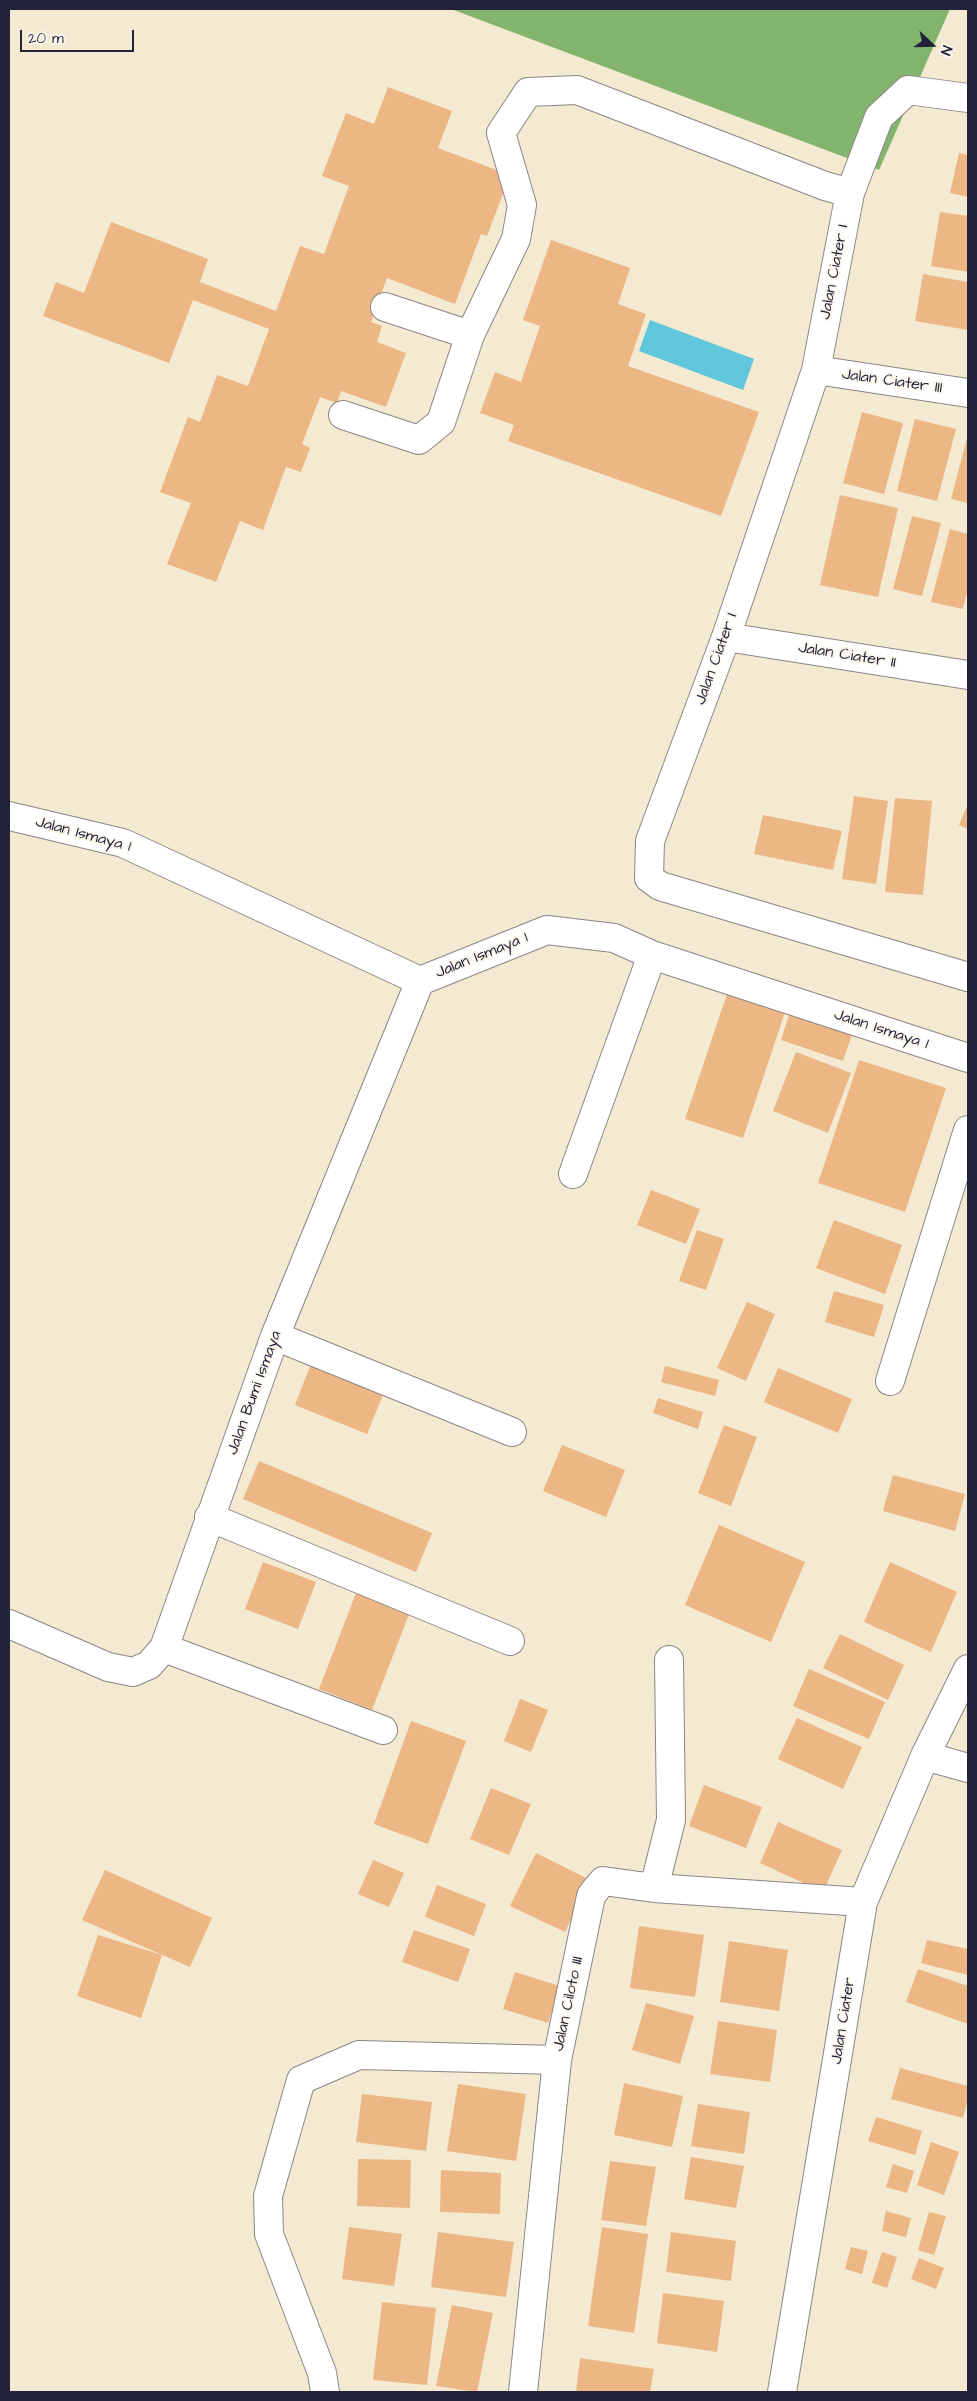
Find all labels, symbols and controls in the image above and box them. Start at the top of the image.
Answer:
scale bar [22,20,136,52]
north arrow [907,20,957,70]
text: 20 m [28,28,64,49]
text: N [935,43,957,58]
street label: Jalan Ciater I [816,223,854,321]
street label: Jalan Ciater III [841,365,943,399]
street label: Jalan Ciater I [692,610,742,708]
street label: Jalan Ciater II [797,639,897,673]
street label: Jalan Ismaya 1 [33,813,133,857]
street label: Jalan Ismaya 1 [433,929,531,983]
street label: Jalan Ismaya 1 [831,1006,931,1054]
street label: Jalan Bumi Ismaya [224,1328,286,1458]
street label: Jalan Ciloto III [550,1955,588,2053]
street label: Jalan Ciater [828,1976,860,2066]

